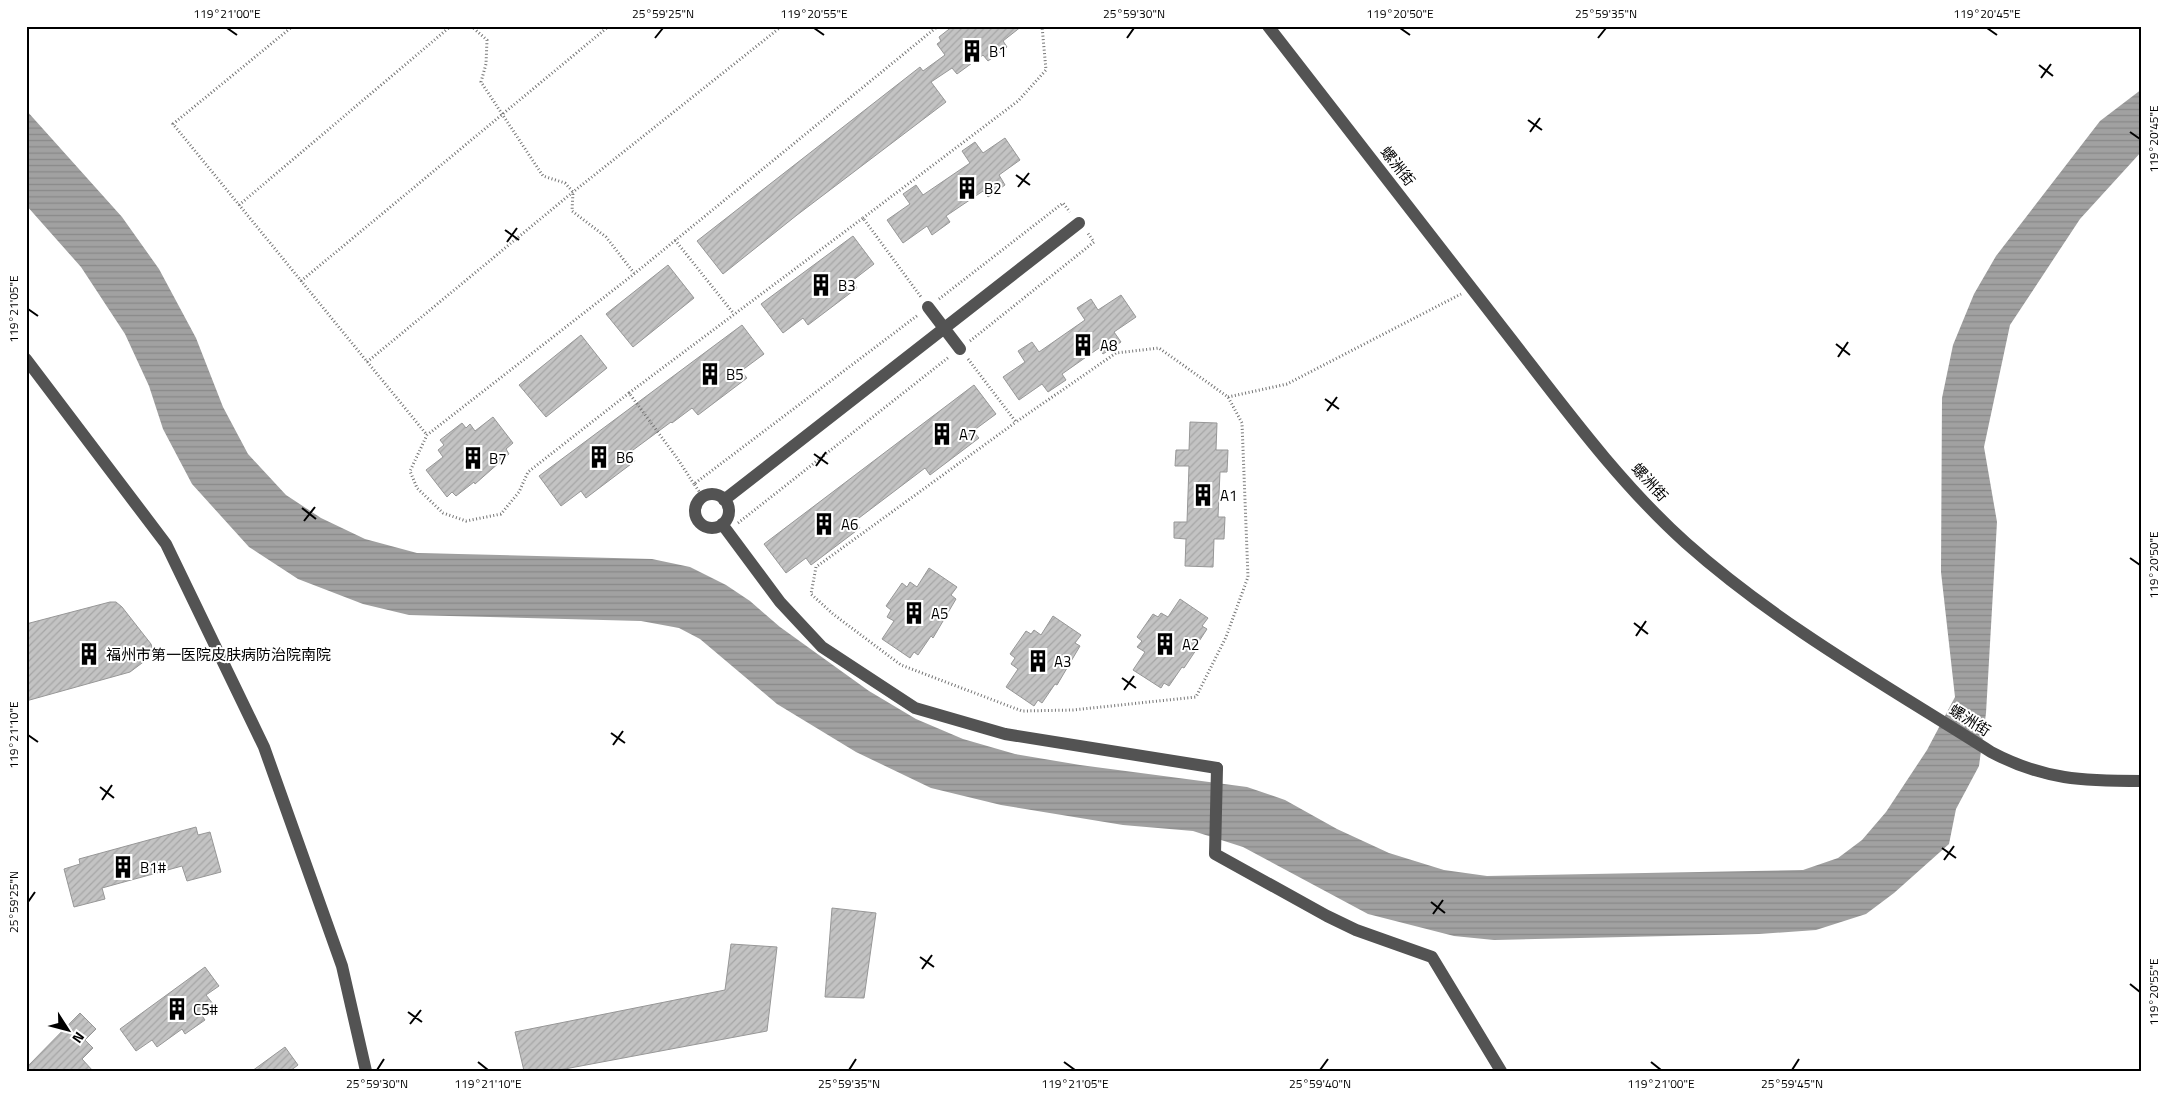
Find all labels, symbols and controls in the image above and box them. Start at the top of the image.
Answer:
text: 119°21'00"E [193,4,261,23]
text: 25°59'25"N [632,4,694,23]
text: 119°20'55"E [780,4,848,23]
text: 25°59'30"N [1103,4,1165,23]
text: 119°20'50"E [1366,4,1434,23]
text: 25°59'35"N [1575,4,1637,23]
text: 119°20'45"E [1953,4,2021,23]
building icon: B1 [959,38,985,64]
place label: B1 [989,40,1007,63]
text: 119°20'45"E [2144,105,2163,173]
street label: 螺洲街 [1375,141,1421,191]
building icon: B2 [954,175,980,201]
place label: B2 [984,177,1002,200]
building icon: B3 [808,272,834,298]
place label: B3 [838,274,856,297]
text: 119°21'05"E [4,275,23,343]
building icon: A8 [1070,332,1096,358]
place label: A8 [1100,334,1117,357]
building icon: B5 [697,361,723,387]
place label: B5 [726,363,744,386]
building icon: A7 [929,421,955,447]
place label: A7 [959,423,976,446]
building icon: B6 [586,444,612,470]
building icon: B7 [460,445,486,471]
place label: B6 [616,446,634,469]
place label: B7 [489,447,507,470]
street label: 螺洲街 [1626,458,1674,506]
building icon: A1 [1190,482,1216,508]
place label: A1 [1220,484,1237,507]
building icon: A6 [811,511,837,537]
place label: A6 [841,513,858,536]
text: 119°20'50"E [2144,531,2163,599]
building icon: A5 [901,600,927,626]
place label: A5 [931,602,948,625]
building icon: A2 [1152,631,1178,657]
place label: A2 [1182,633,1199,656]
building icon: 福州市第一医院皮肤病防治院南院 [76,641,102,667]
place label: 福州市第一医院皮肤病防治院南院 [106,643,331,666]
building icon: A3 [1025,648,1051,674]
place label: A3 [1054,650,1071,673]
street label: 螺洲街 [1945,698,1995,742]
text: 119°21'10"E [4,701,23,769]
building icon: B1# [110,854,136,880]
place label: B1# [140,856,167,879]
text: 25°59'25"N [4,871,23,933]
text: 119°20'55"E [2144,958,2163,1026]
building icon: C5# [164,996,190,1022]
place label: C5# [193,998,219,1021]
north arrow [42,1004,92,1054]
text: N [68,1028,90,1048]
text: 25°59'30"N [346,1074,408,1093]
text: 119°21'10"E [454,1074,522,1093]
text: 25°59'35"N [818,1074,880,1093]
text: 119°21'05"E [1041,1074,1109,1093]
text: 25°59'40"N [1289,1074,1351,1093]
text: 119°21'00"E [1627,1074,1695,1093]
text: 25°59'45"N [1761,1074,1823,1093]

